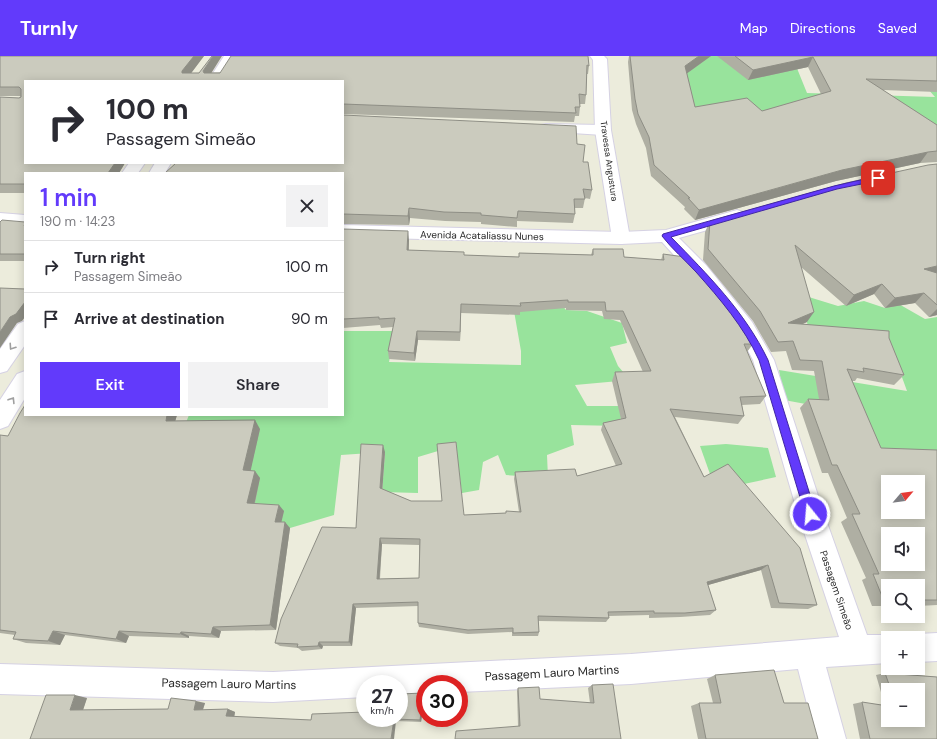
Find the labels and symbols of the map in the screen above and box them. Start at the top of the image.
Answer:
street label: Travessa Angustura [597,120,621,202]
pin [861,161,895,195]
street label: Avenida Acataliassu Nunes [420,228,544,243]
one-way arrow [10,343,17,350]
one-way arrow [8,397,15,404]
north arrow [881,475,925,519]
position arrow [789,493,831,535]
street label: Passagem Simeão [817,549,856,632]
street label: Passagem Lauro Martins [484,661,620,685]
street label: Passagem Lauro Martins [161,675,297,693]
speed limit sign: 30 [416,675,468,727]

